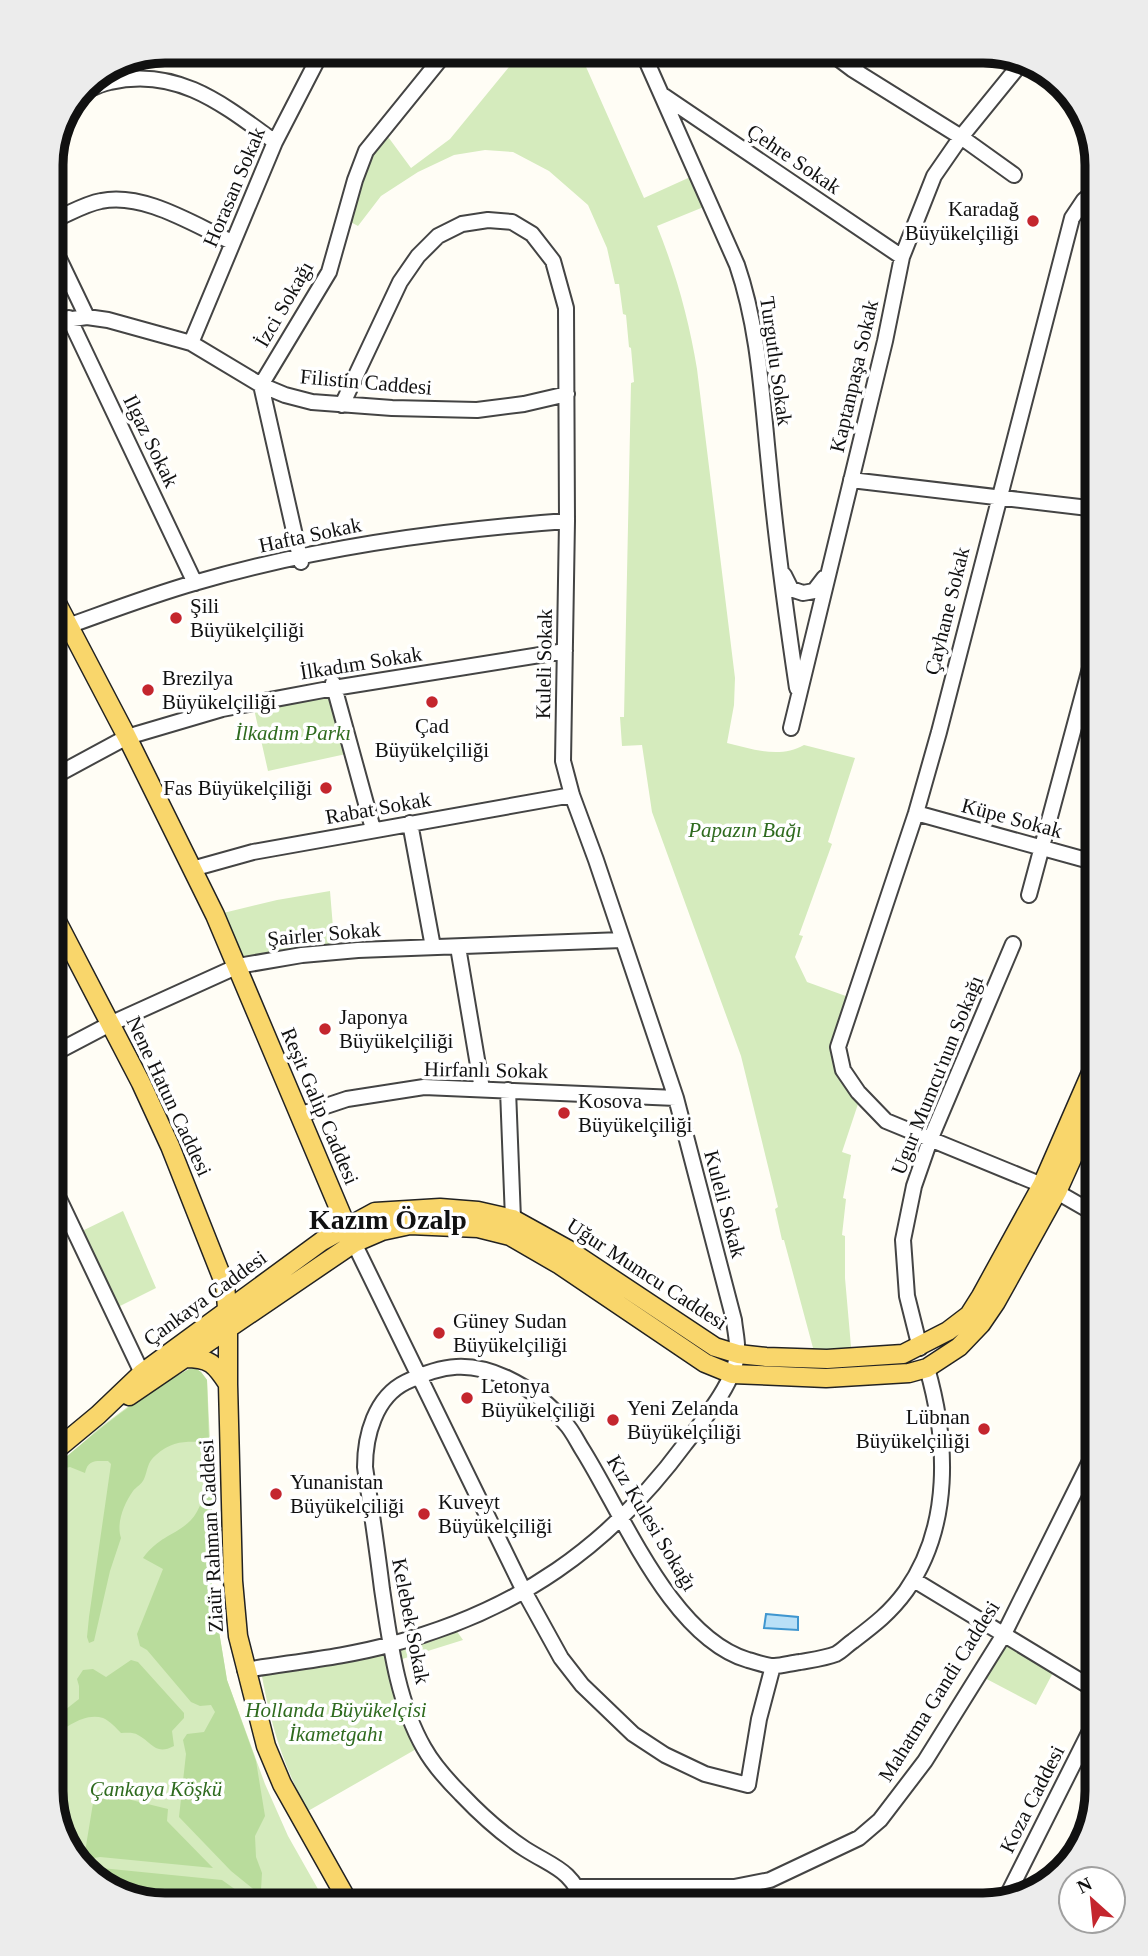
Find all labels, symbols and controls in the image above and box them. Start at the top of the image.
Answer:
street label: Çehre Sokak [743,119,846,199]
street label: Horasan Sokak [198,123,270,250]
place label: Karadağ Büyükelçiliği [905,197,1019,245]
marker: Karadağ Büyükelçiliği [1025,213,1041,229]
street label: İzci Sokağı [250,257,318,351]
street label: Turgutlu Sokak [755,295,797,428]
street label: Kaptanpaşa Sokak [825,297,883,455]
street label: Filistin Caddesi [299,364,433,400]
street label: Ilgaz Sokak [118,391,184,492]
street label: Hafta Sokak [256,512,364,558]
street label: Çayhane Sokak [919,544,975,678]
place label: Şili Büyükelçiliği [190,594,304,642]
street label: Kuleli Sokak [531,608,557,719]
marker: Şili Büyükelçiliği [168,610,184,626]
street label: İlkadım Sokak [298,641,424,684]
place label: Brezilya Büyükelçiliği [162,666,276,714]
marker: Brezilya Büyükelçiliği [140,682,156,698]
marker: Çad Büyükelçiliği [424,694,440,710]
place label: Çad Büyükelçiliği [375,714,489,762]
park label: İlkadım Parkı [234,721,351,745]
place label: Fas Büyükelçiliği [163,776,312,800]
marker: Fas Büyükelçiliği [318,780,334,796]
street label: Rabat Sokak [323,787,433,829]
street label: Küpe Sokak [959,793,1065,843]
park label: Papazın Bağı [687,818,802,842]
street label: Şairler Sokak [266,917,382,951]
street label: Ugur Mumcu'nun Sokağı [886,972,988,1178]
place label: Japonya Büyükelçiliği [339,1005,453,1053]
street label: Nene Hatun Caddesi [121,1012,217,1180]
marker: Japonya Büyükelçiliği [317,1021,333,1037]
street label: Reşit Galip Caddesi [276,1024,364,1188]
street label: Hirfanlı Sokak [424,1057,549,1083]
place label: Kosova Büyükelçiliği [578,1089,692,1137]
marker: Kosova Büyükelçiliği [556,1105,572,1121]
street label: Kuleli Sokak [699,1148,751,1261]
district label: Kazım Özalp [309,1204,467,1235]
street label: Uğur Mumcu Caddesi [562,1213,732,1335]
street label: Çankaya Caddesi [139,1245,271,1351]
place label: Güney Sudan Büyükelçiliği [453,1309,567,1357]
marker: Güney Sudan Büyükelçiliği [431,1325,447,1341]
place label: Letonya Büyükelçiliği [481,1374,595,1422]
marker: Letonya Büyükelçiliği [459,1390,475,1406]
place label: Yeni Zelanda Büyükelçiliği [627,1396,741,1444]
place label: Lübnan Büyükelçiliği [856,1405,970,1453]
marker: Yeni Zelanda Büyükelçiliği [605,1412,621,1428]
marker: Lübnan Büyükelçiliği [976,1421,992,1437]
street label: Ziaür Rahman Caddesi [194,1439,228,1633]
street label: Kız Kulesi Sokağı [602,1451,702,1595]
place label: Yunanistan Büyükelçiliği [290,1470,404,1518]
marker: Yunanistan Büyükelçiliği [268,1486,284,1502]
place label: Kuveyt Büyükelçiliği [438,1490,552,1538]
marker: Kuveyt Büyükelçiliği [416,1506,432,1522]
street label: Kelebek Sokak [387,1556,435,1686]
street label: Mahatma Gandi Caddesi [874,1596,1005,1786]
park label: Hollanda Büyükelçisi İkametgahı [244,1698,427,1746]
street label: Koza Caddesi [995,1741,1069,1857]
park label: Çankaya Köşkü [90,1777,222,1801]
north arrow [1057,1865,1127,1935]
text: N [1074,1873,1096,1898]

